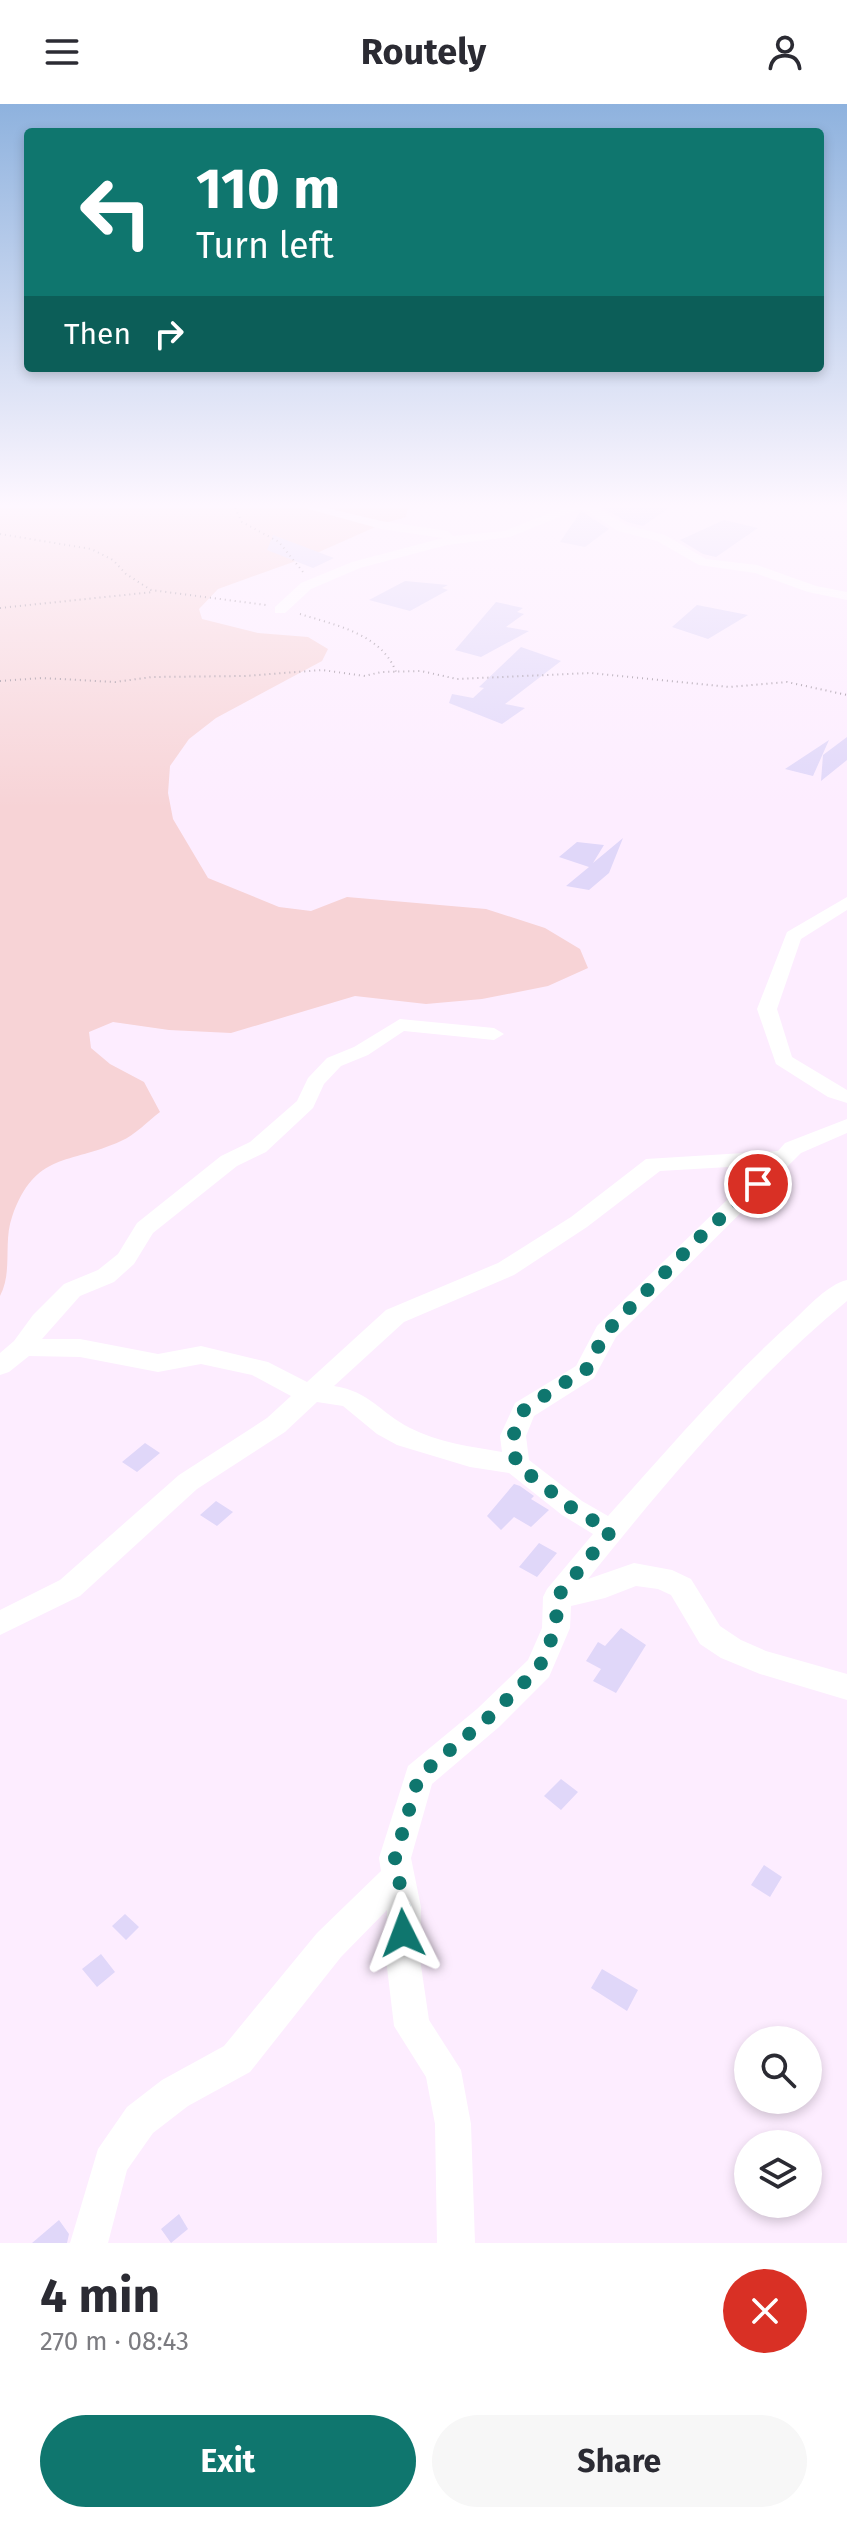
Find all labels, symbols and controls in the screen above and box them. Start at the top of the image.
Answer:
icon: menu [40,30,84,74]
text: Routely [361,30,486,74]
icon: person [763,30,807,74]
text: 110 m [196,156,340,223]
icon: left [64,160,168,264]
text: Turn left [196,224,334,268]
icon: right [147,312,191,356]
text: Then [64,316,131,352]
pin [724,1150,792,1218]
icon: arrive [736,1162,780,1206]
position arrow [361,1891,445,1975]
map controls [734,2026,822,2218]
button: search [734,2026,822,2114]
button: layers [734,2130,822,2218]
text: 4 min [40,2267,160,2325]
button: close [723,2269,807,2353]
text: 270 m · 08:43 [40,2326,189,2357]
button: Exit [40,2415,416,2507]
button: Share [432,2415,807,2507]

